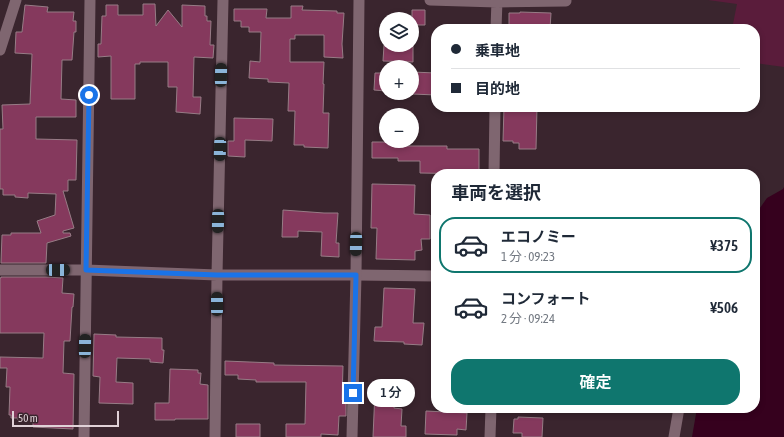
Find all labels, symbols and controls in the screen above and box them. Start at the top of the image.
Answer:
map controls [379,12,419,148]
button: layers [379,12,419,52]
text: 乗車地 [475,42,520,59]
button: + [379,60,419,100]
car [215,63,227,87]
text: 目的地 [475,80,520,97]
route start [80,86,98,104]
button: − [379,108,419,148]
car [214,137,226,161]
text: 車両を選択 [451,182,541,203]
car [212,209,224,233]
icon: car [453,227,489,263]
text: エコノミー [501,228,576,245]
car [350,232,362,256]
text: ¥375 [710,237,738,254]
text: 1 分 · 09:23 [501,249,555,264]
car [46,264,70,276]
icon: car [453,289,489,325]
text: コンフォート [501,290,591,307]
car [211,292,223,316]
text: ¥506 [710,299,738,316]
text: 2 分 · 09:24 [501,311,555,326]
car [79,334,91,358]
button: 確定 [451,359,740,405]
callout: 1 分 [367,379,415,407]
route end [344,384,362,402]
text: 1 分 [381,385,401,400]
scale bar [12,409,119,428]
text: 50 m [18,412,38,424]

